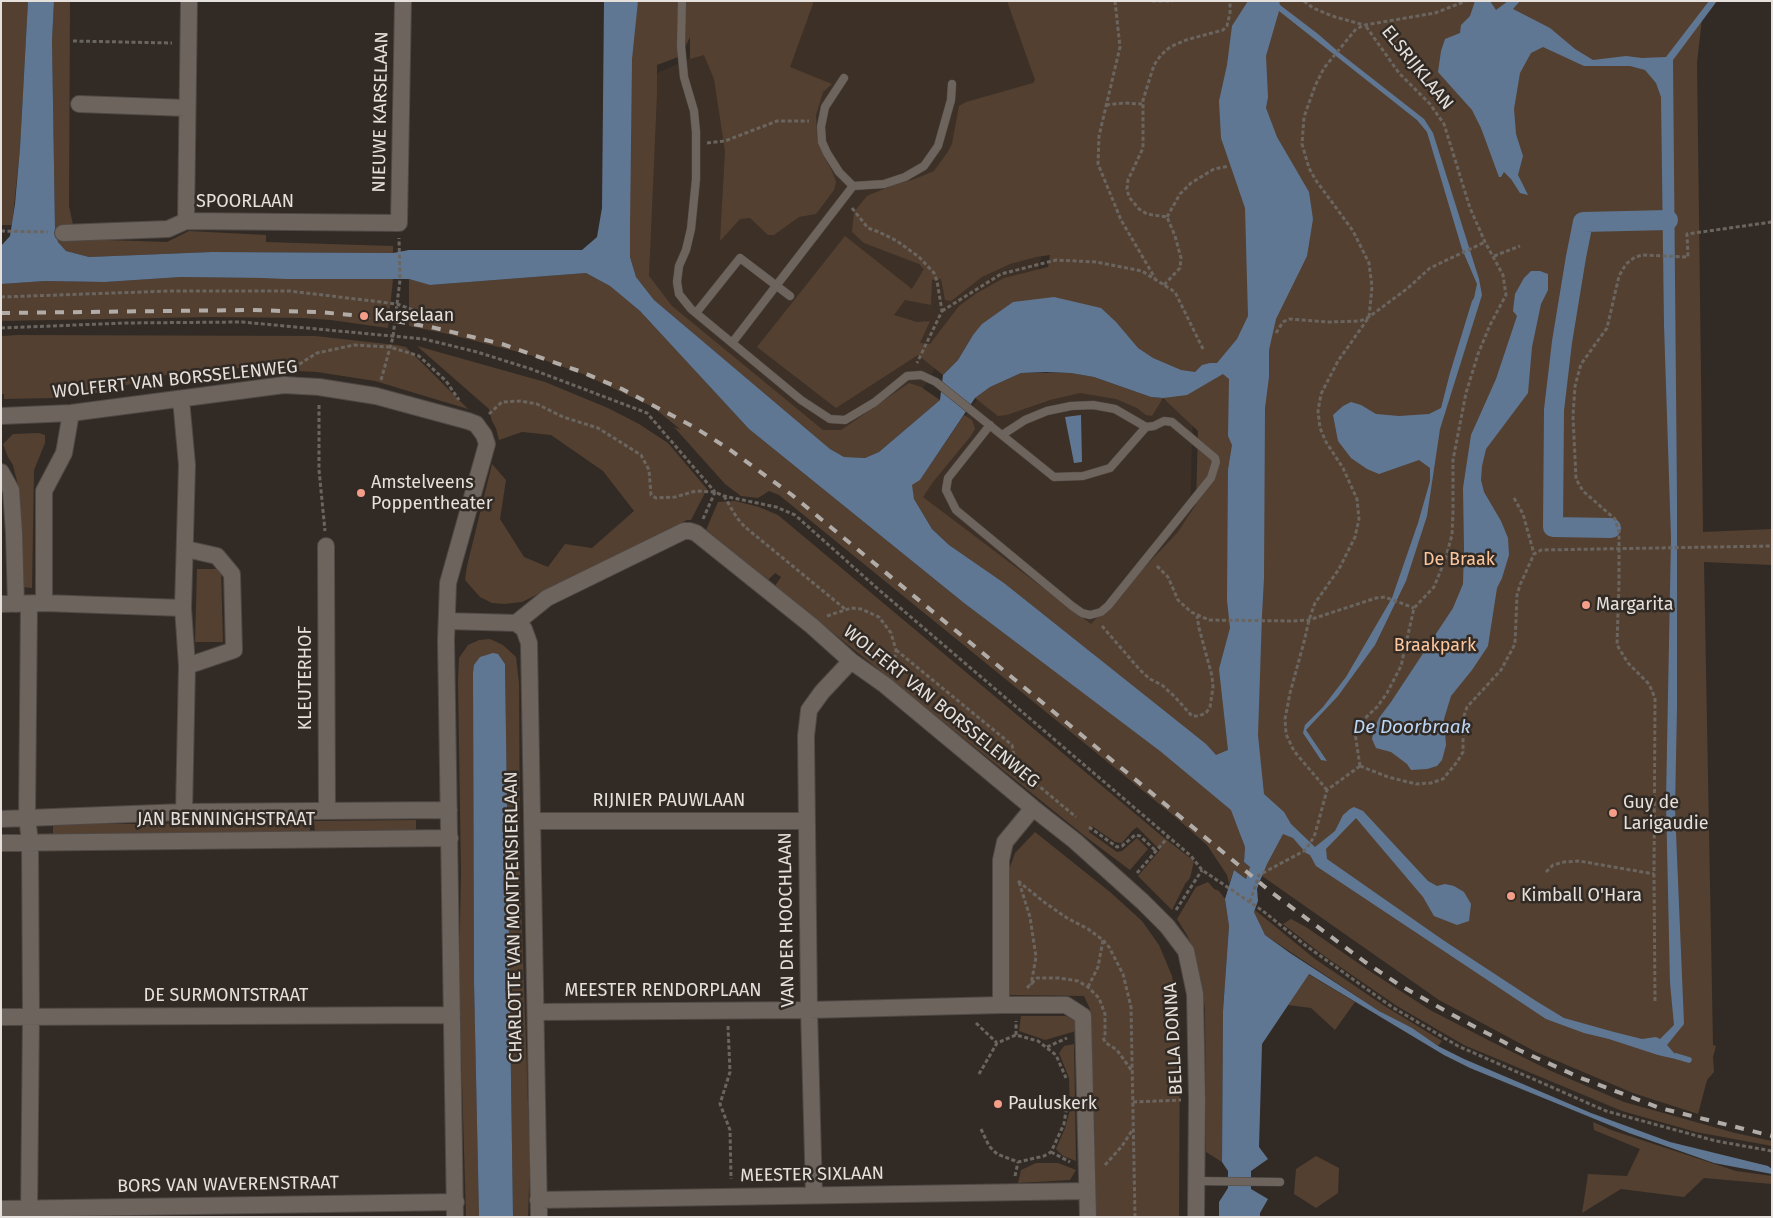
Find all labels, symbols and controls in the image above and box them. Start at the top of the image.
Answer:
street label: ELSRIJKLAAN [1376,21,1458,115]
street label: NIEUWE KARSELAAN [369,31,393,193]
street label: SPOORLAAN [196,191,294,213]
place label: Karselaan [374,305,454,327]
marker: Karselaan [358,310,370,322]
street label: WOLFERT VAN BORSSELENWEG [51,356,299,404]
place label: Amstelveens Poppentheater [371,472,493,514]
marker: Amstelveens Poppentheater [355,487,367,499]
park label: De Braak [1423,549,1495,571]
place label: Margarita [1596,594,1673,616]
marker: Margarita [1580,599,1592,611]
street label: WOLFERT VAN BORSSELENWEG [839,621,1043,793]
street label: KLEUTERHOF [295,626,317,730]
park label: Braakpark [1394,635,1476,657]
water label: De Doorbraak [1353,717,1471,739]
street label: CHARLOTTE VAN MONTPENSIERLAAN [501,771,527,1063]
street label: RIJNIER PAUWLAAN [593,790,745,812]
place label: Guy de Larigaudie [1623,792,1709,834]
marker: Guy de Larigaudie [1607,807,1619,819]
street label: JAN BENNINGHSTRAAT [137,809,315,831]
street label: VAN DER HOOCHLAAN [775,832,799,1008]
place label: Kimball O'Hara [1521,885,1642,907]
marker: Kimball O'Hara [1505,890,1517,902]
street label: MEESTER RENDORPLAAN [564,980,762,1002]
street label: BELLA DONNA [1160,982,1188,1096]
street label: DE SURMONTSTRAAT [144,985,308,1007]
place label: Pauluskerk [1008,1093,1097,1115]
marker: Pauluskerk [992,1098,1004,1110]
street label: MEESTER SIXLAAN [740,1163,884,1187]
street label: BORS VAN WAVERENSTRAAT [117,1172,339,1198]

